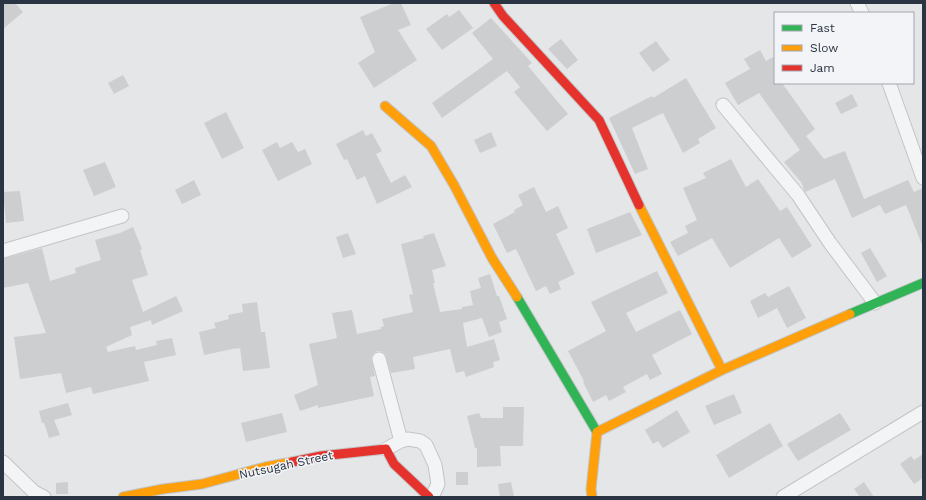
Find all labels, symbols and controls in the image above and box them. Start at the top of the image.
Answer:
legend [774,12,914,84]
text: Fast [810,21,835,35]
text: Slow [810,41,838,55]
text: Jam [810,61,835,75]
street label: Nutsugah Street [238,448,334,482]

